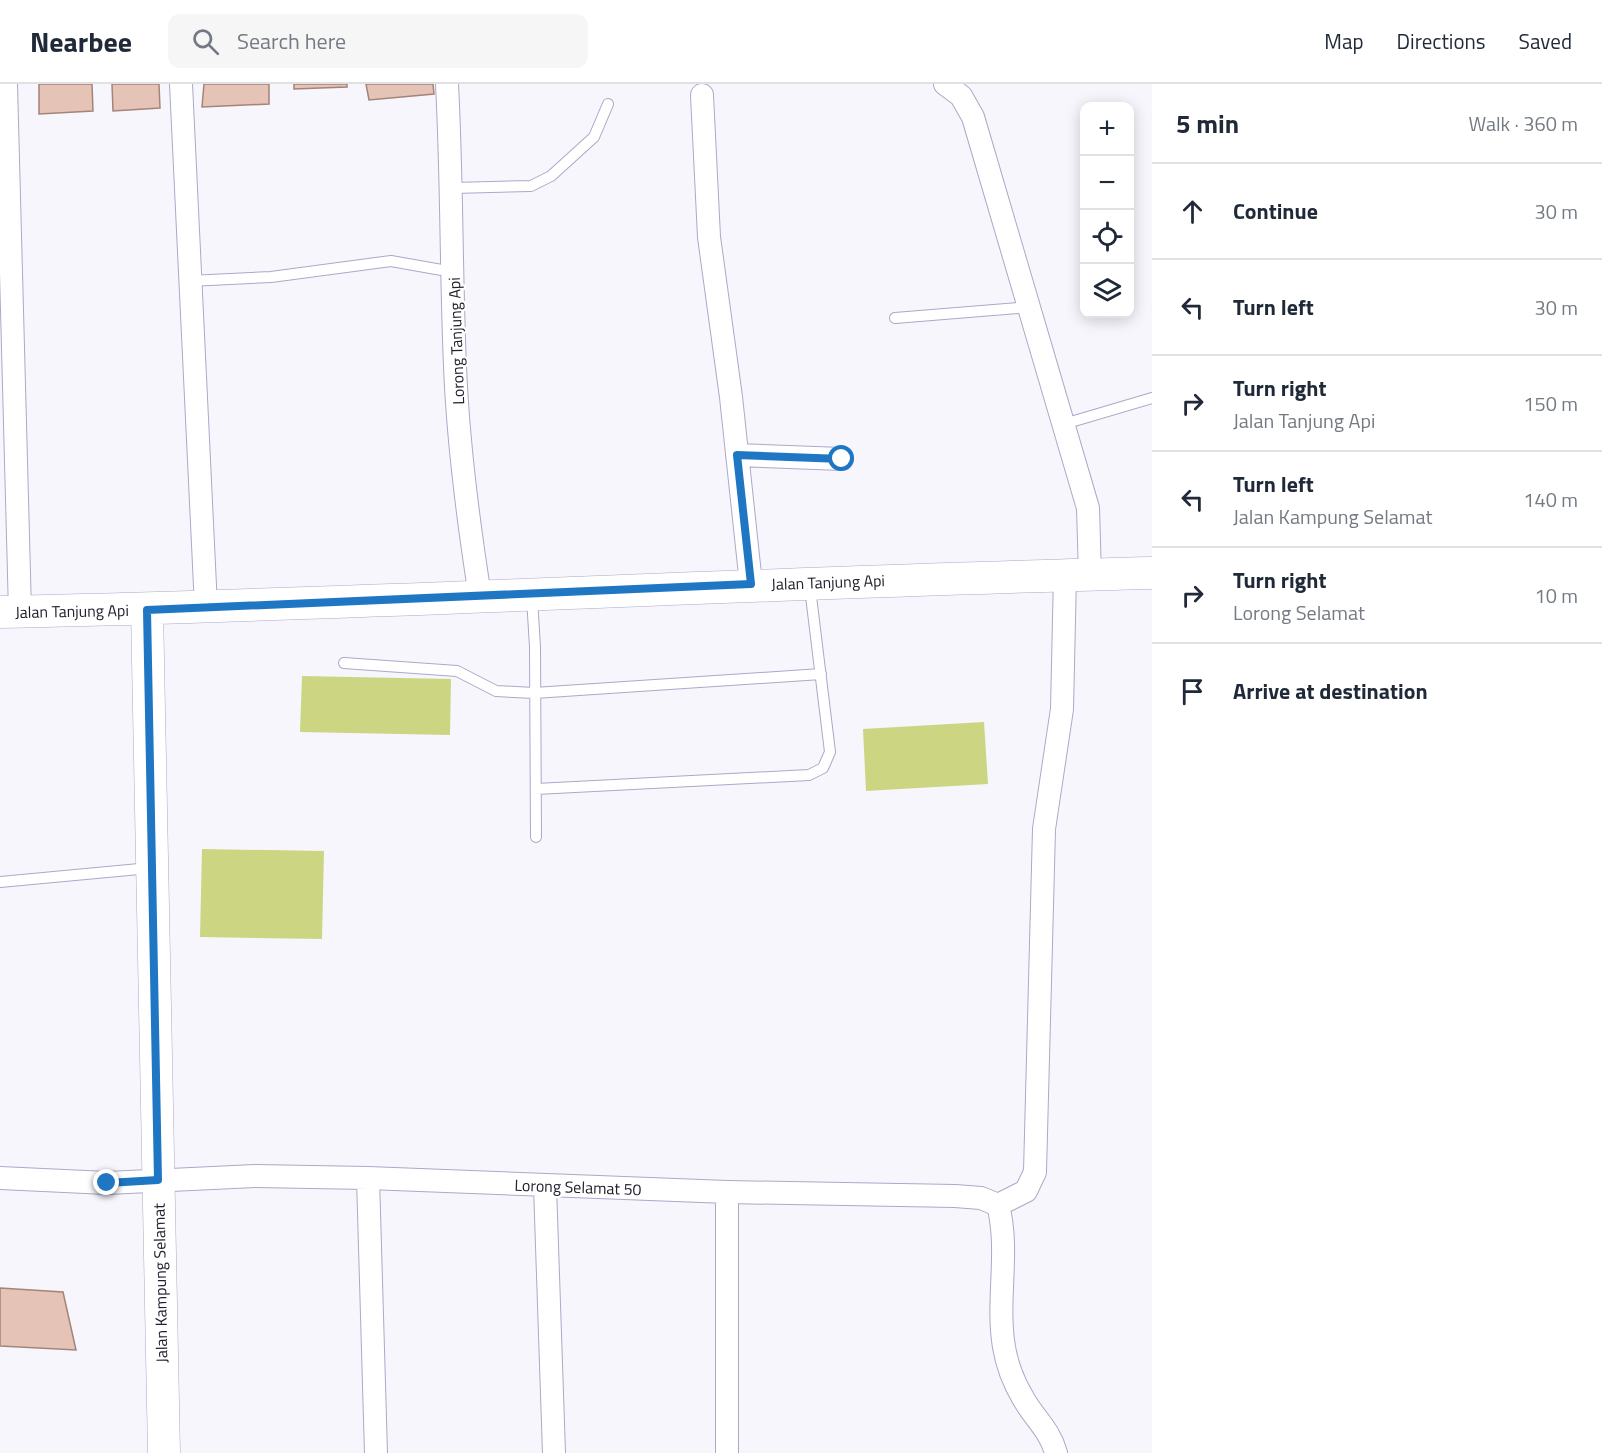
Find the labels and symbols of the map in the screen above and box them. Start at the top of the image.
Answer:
street label: Lorong Tanjung Api [442,277,470,405]
route start [828,445,854,471]
street label: Jalan Tanjung Api [771,568,885,596]
street label: Jalan Tanjung Api [15,598,129,624]
route end [93,1169,119,1195]
street label: Lorong Selamat 50 [514,1173,642,1201]
street label: Jalan Kampung Selamat [147,1203,173,1363]

